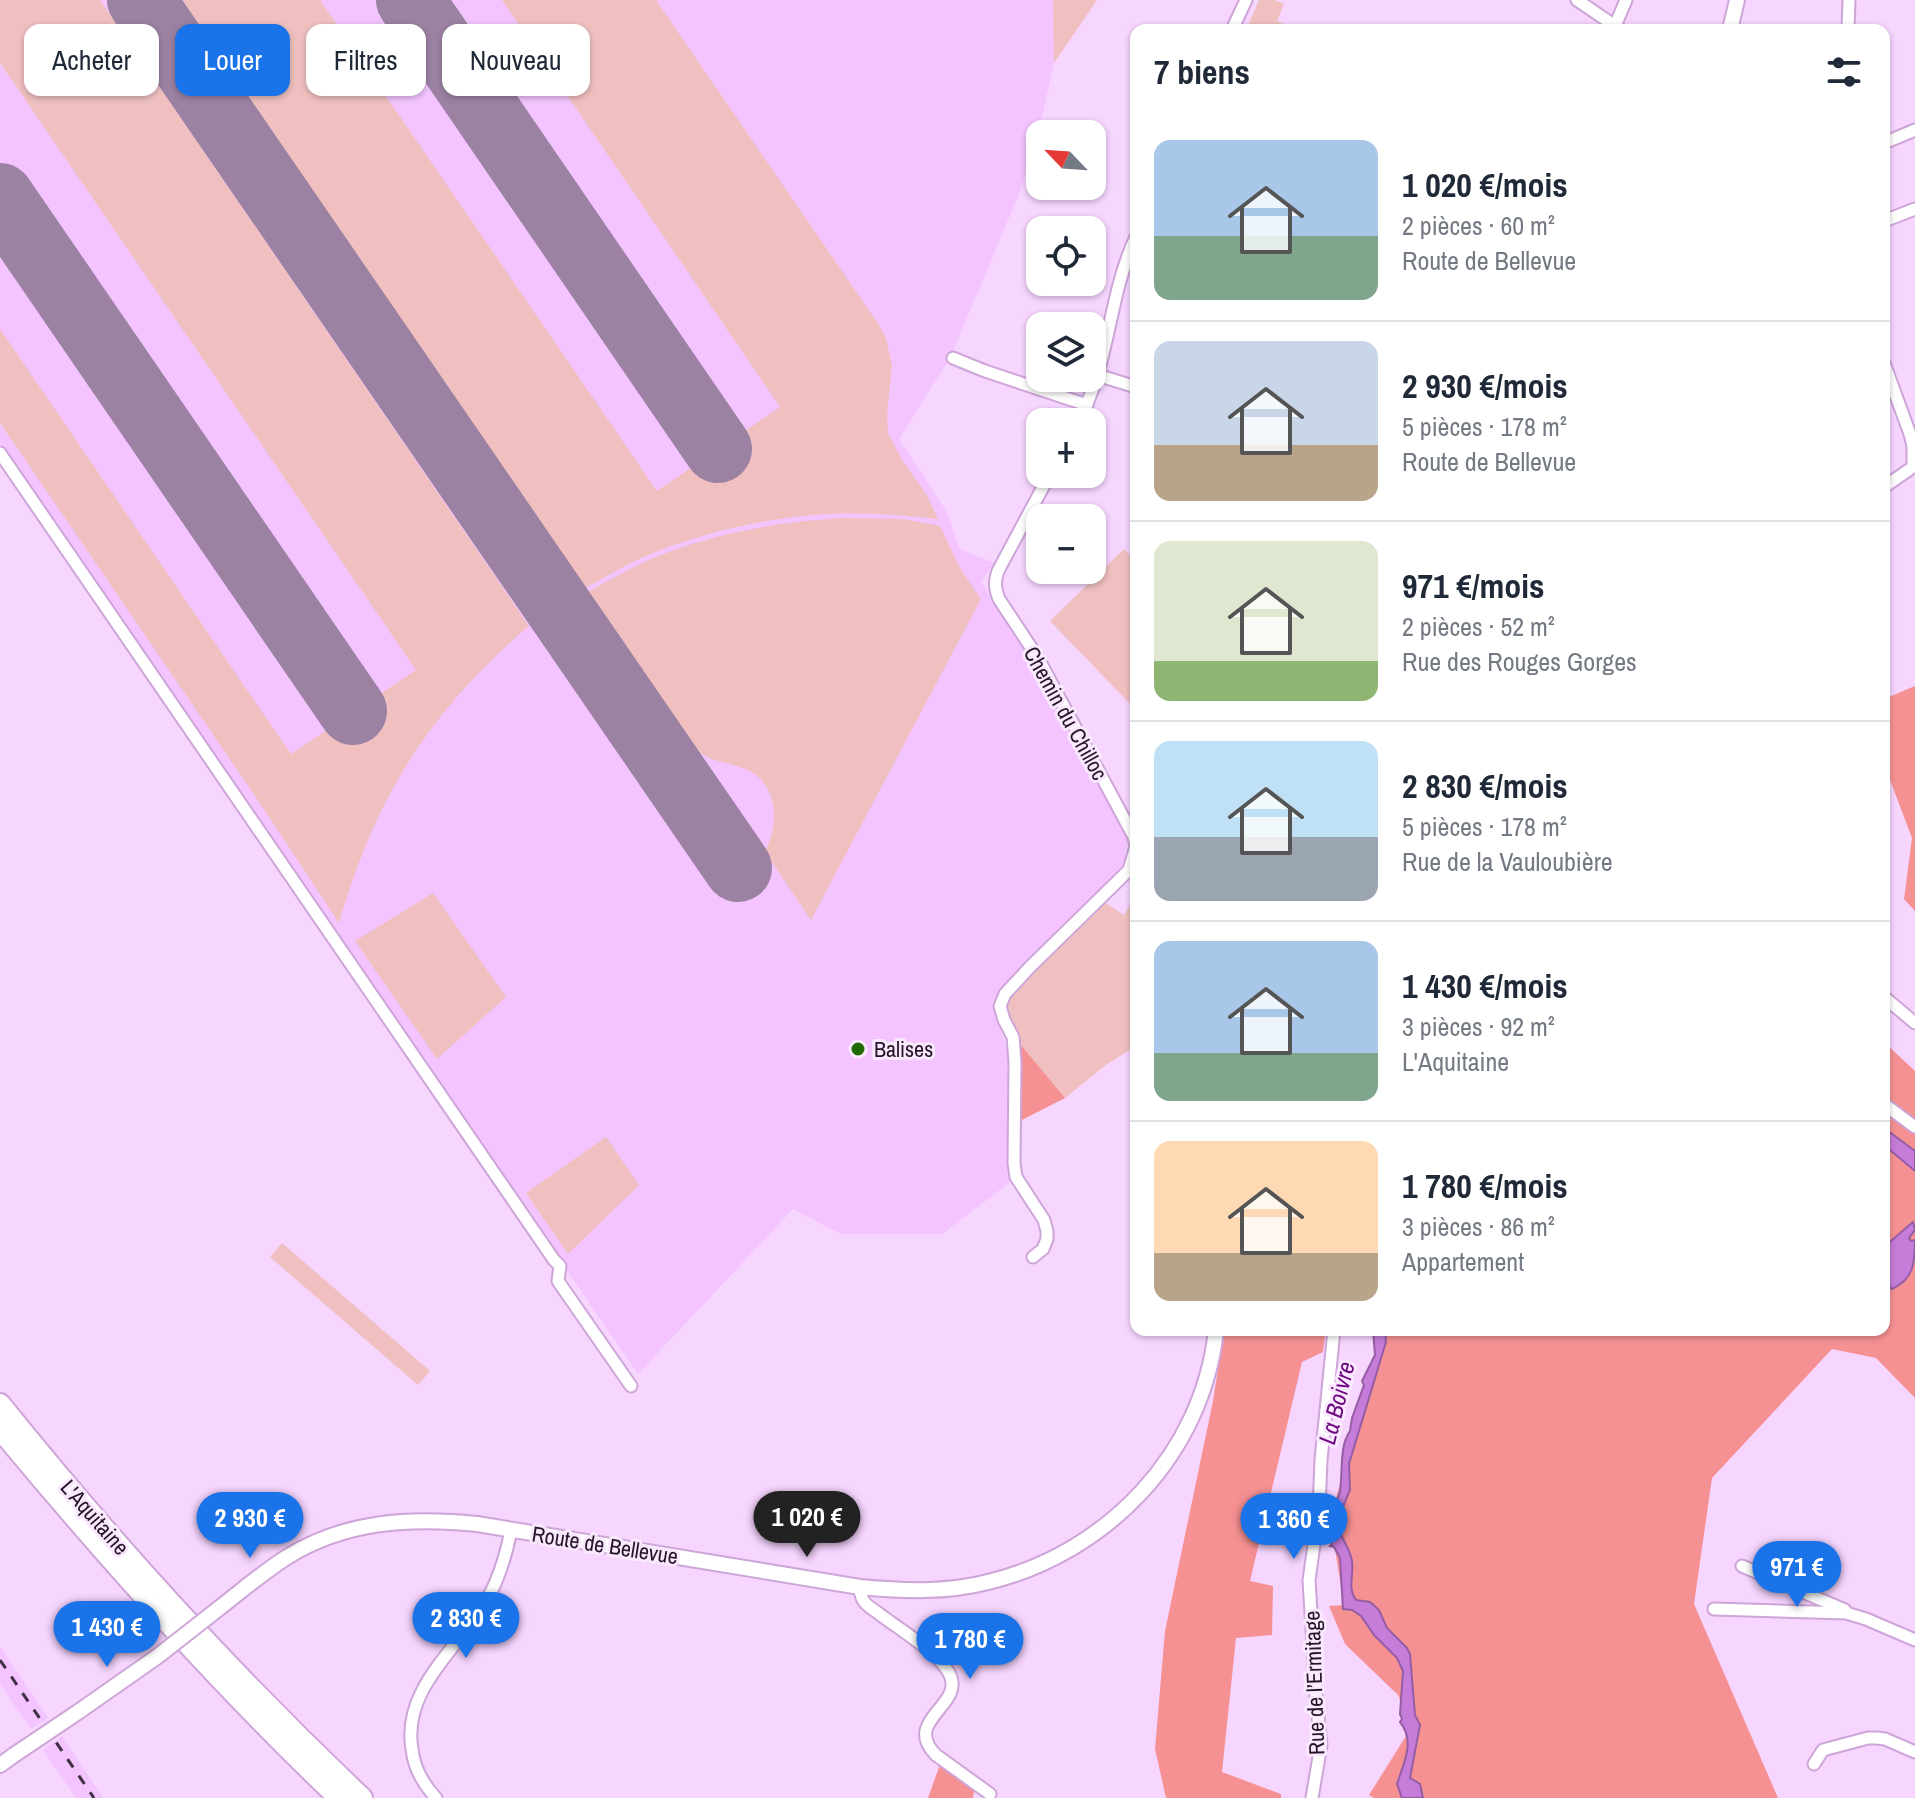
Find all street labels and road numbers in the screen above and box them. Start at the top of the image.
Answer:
street label: Chemin du Chilloc [1017,641,1115,785]
street label: L'Aquitaine [54,1473,136,1561]
street label: Route de Bellevue [530,1519,680,1571]
street label: Rue de l’Ermitage [1296,1610,1332,1756]

